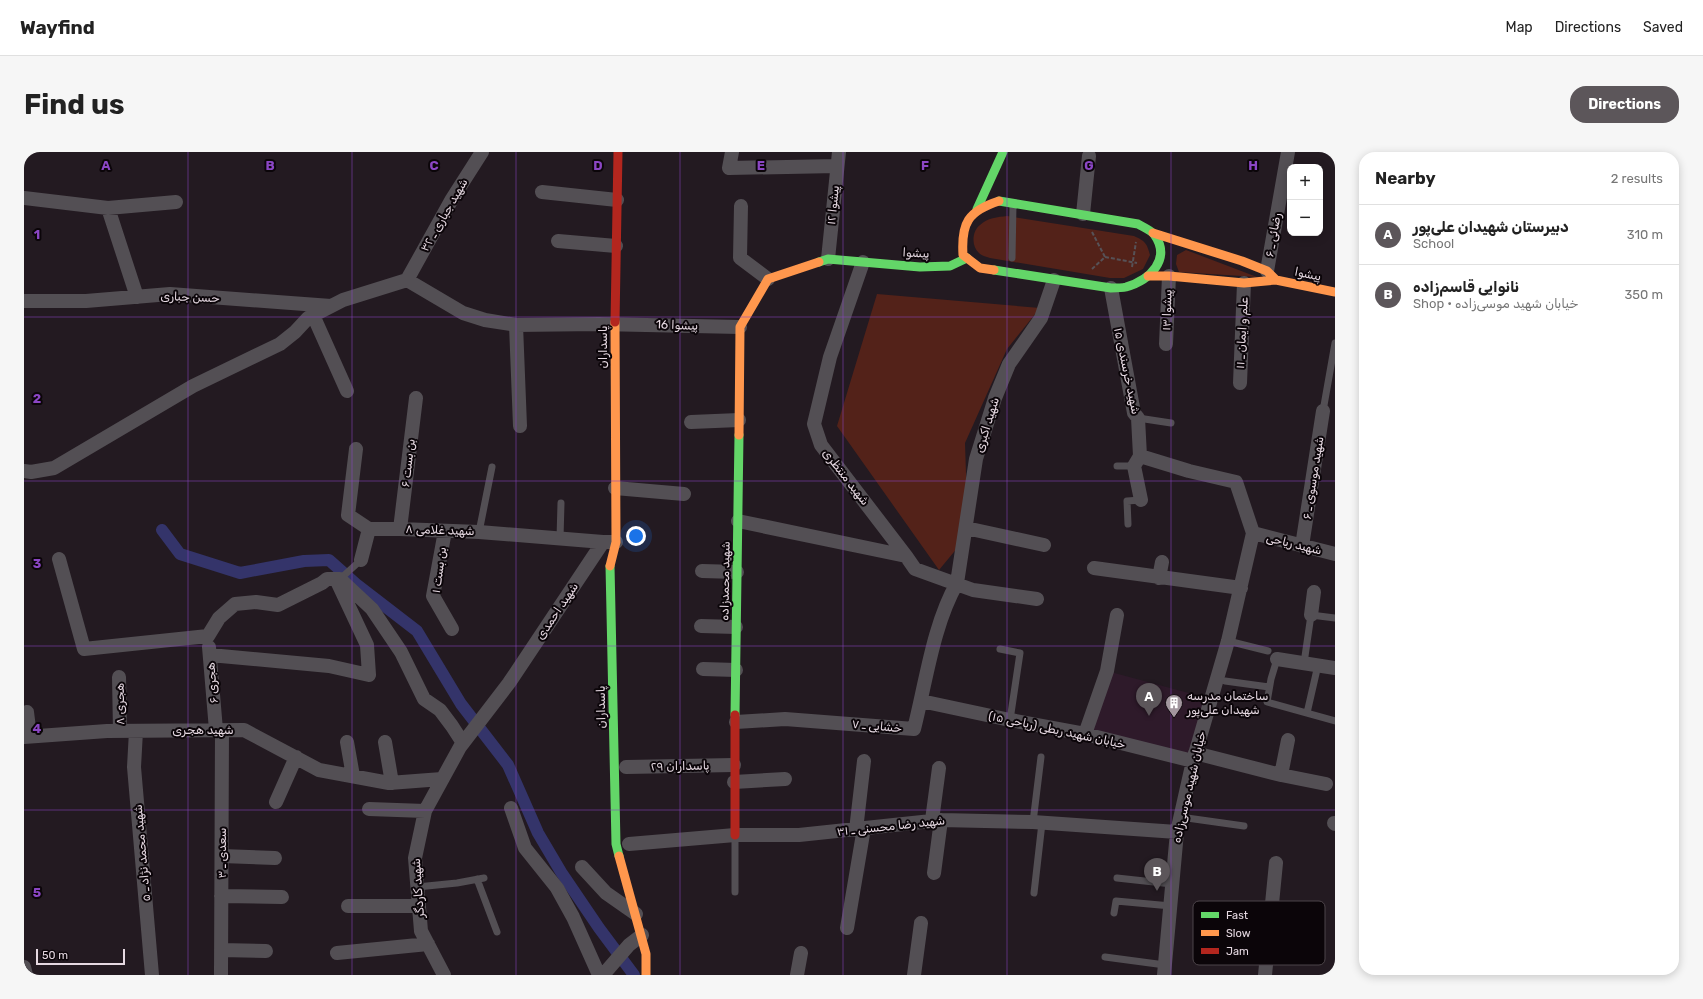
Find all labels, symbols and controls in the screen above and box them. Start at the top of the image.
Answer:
text: Wayfind [20,16,95,39]
text: Map [1506,19,1533,36]
text: Directions [1555,19,1621,36]
text: Saved [1643,19,1683,36]
button: Directions [1570,86,1679,123]
text: Find us [24,88,124,121]
text: A [101,158,111,173]
text: B [265,158,275,173]
text: C [429,158,439,173]
text: D [593,158,603,173]
text: E [757,158,765,173]
text: F [921,158,929,173]
text: G [1084,158,1094,173]
text: H [1248,158,1258,173]
map controls [1287,164,1323,236]
button: + [1287,164,1323,200]
text: Nearby [1375,168,1436,188]
text: 2 results [1611,171,1663,186]
street label: شهید جباری ـ ۳۲ [417,176,471,255]
street label: پیشوا ۱۲ [824,185,843,225]
button: − [1287,200,1323,236]
street label: رضائی ـ ۶ [1262,212,1285,258]
text: دبیرستان شهیدان علی‌پور [1413,218,1569,236]
text: 1 [34,227,40,242]
text: A [1383,227,1393,242]
text: 310 m [1627,227,1663,242]
text: School [1413,236,1454,251]
street label: پیشوا [902,245,930,262]
street label: پیشوا [1293,265,1323,284]
text: نانوایی قاسم‌زاده [1413,278,1519,296]
text: B [1383,287,1393,302]
text: 350 m [1624,287,1663,302]
street label: حسن جباری [160,289,220,306]
street label: پیشوا ۱۳ [1159,289,1176,331]
street label: علم و ایمان ـ ۱۱ [1233,296,1252,369]
text: Shop · خیابان شهید موسی‌زاده [1413,296,1578,311]
street label: پیشوا 16 [656,317,698,334]
street label: پاسداران [596,326,611,368]
street label: شهید خرسندی ۱۵ [1110,326,1143,416]
text: 2 [33,391,41,406]
street label: شهید اکبری [972,396,1003,455]
street label: شهید موسوی ـ ۶ [1300,435,1327,521]
street label: بن بست ۶ [398,438,418,488]
street label: شهید منتظری [819,446,872,509]
street label: ۸ شهید غلامی [405,522,475,539]
your location [626,526,646,546]
street label: شهید ریاحی [1264,530,1323,559]
street label: شهید محمدزاده [717,541,734,621]
street label: بن بست ۱ [429,546,449,594]
text: 3 [33,556,42,571]
street label: شهید احمدی [533,580,581,642]
street label: هجری ۶ [203,662,222,704]
street label: هجری ۸ [113,683,128,725]
pin: A [1136,683,1162,716]
street label: پاسداران [594,685,609,729]
place label: ساختمان مدرسه شهیدان علی‌پور [1186,689,1268,718]
building icon: ساختمان مدرسه شهیدان علی‌پور [1164,693,1184,718]
street label: خیابان شهید ربطی (ریاحی ۱۵) [987,709,1127,752]
street label: خشایی ـ ۷ [851,717,903,736]
text: 4 [33,721,42,736]
street label: شهید هجری [172,723,234,738]
street label: خیابان شهید موسی‌زاده [1169,730,1210,844]
street label: پاسداران ۲۹ [651,758,709,775]
street label: شهید محمد نژاد ـ ۵ [131,804,154,902]
street label: شهید رضا محسنی ـ ۳۱ [836,813,946,840]
street label: سعدی ـ ۳ [215,827,229,879]
street label: شهید کاردگر [409,858,428,919]
pin: B [1144,858,1170,891]
text: 5 [33,885,41,900]
legend [1193,901,1325,965]
text: Fast [1226,909,1249,922]
text: Slow [1226,927,1251,940]
text: Jam [1226,945,1249,958]
scale bar [36,947,125,966]
text: 50 m [42,949,68,962]

